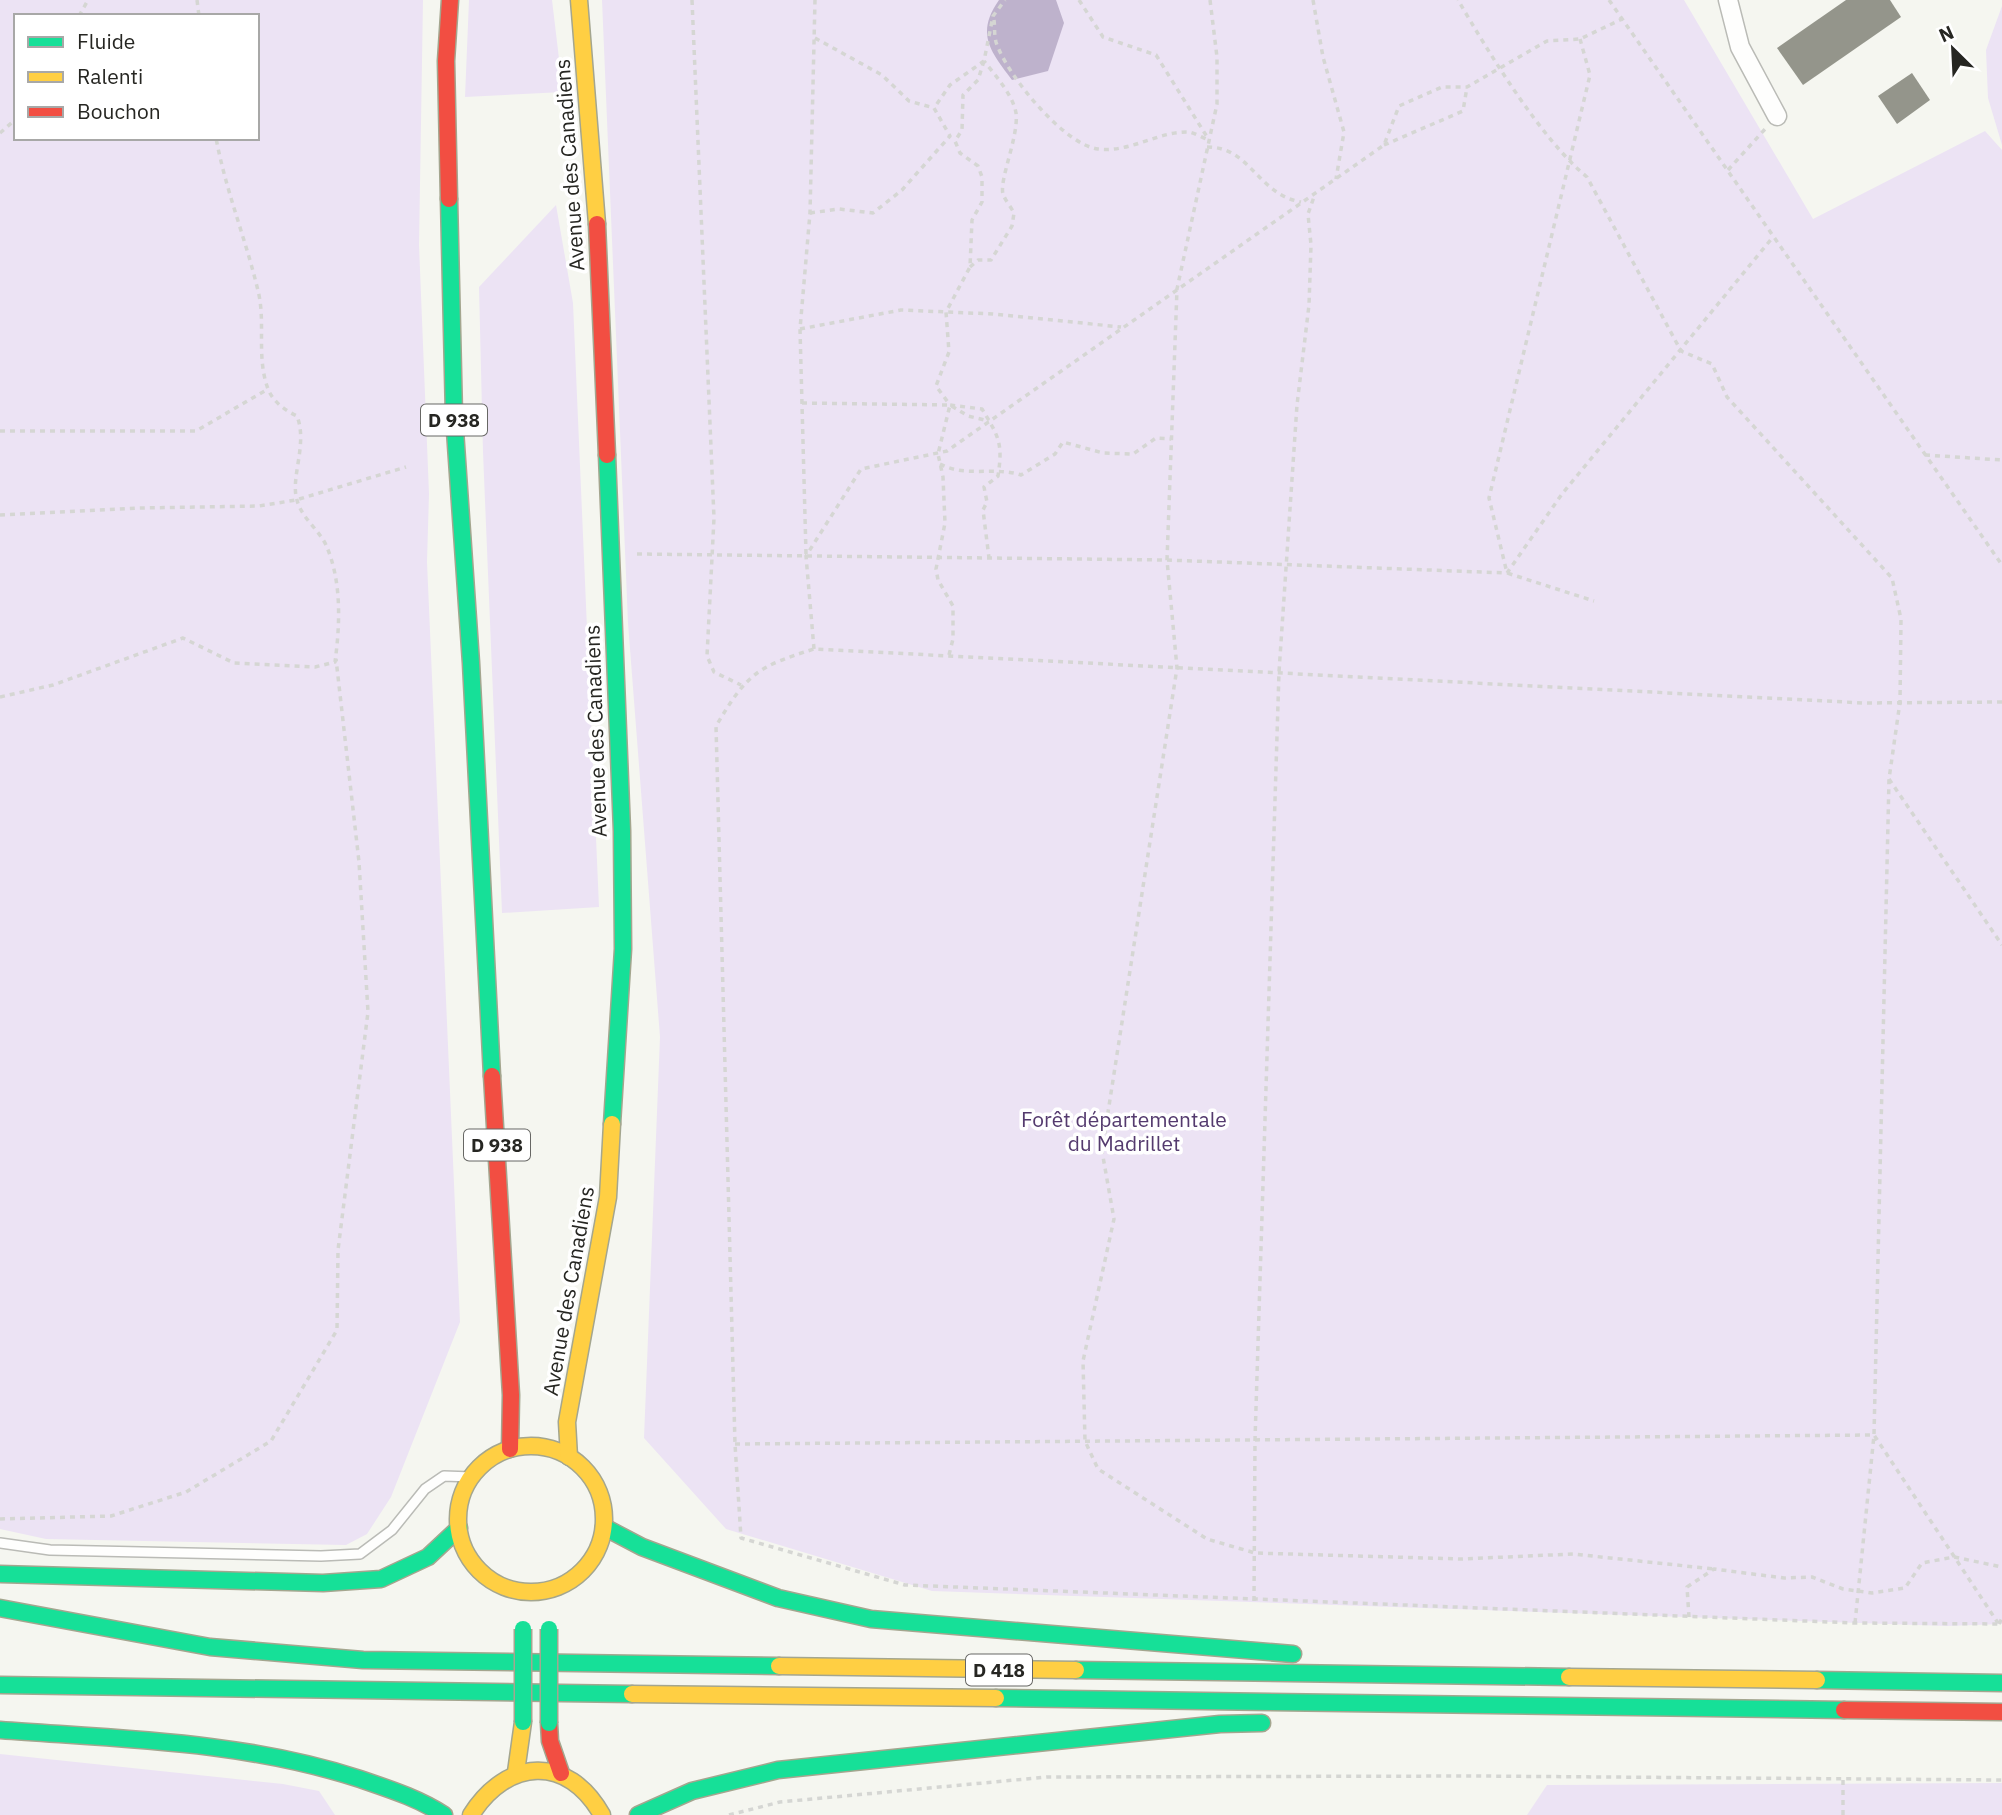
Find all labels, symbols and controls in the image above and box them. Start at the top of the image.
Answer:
legend [14,14,259,140]
north arrow [1918,14,1988,84]
text: N [1935,20,1957,47]
text: Fluide [77,27,135,55]
street label: Avenue des Canadiens [548,58,590,272]
text: Ralenti [77,62,143,90]
text: Bouchon [77,97,161,125]
road number: D 938 [421,404,487,436]
street label: Avenue des Canadiens [577,624,613,838]
park label: Forêt départementale du Madrillet [1021,1105,1227,1157]
road number: D 938 [464,1130,530,1161]
street label: Avenue des Canadiens [536,1184,600,1398]
road number: D 418 [966,1654,1032,1686]

